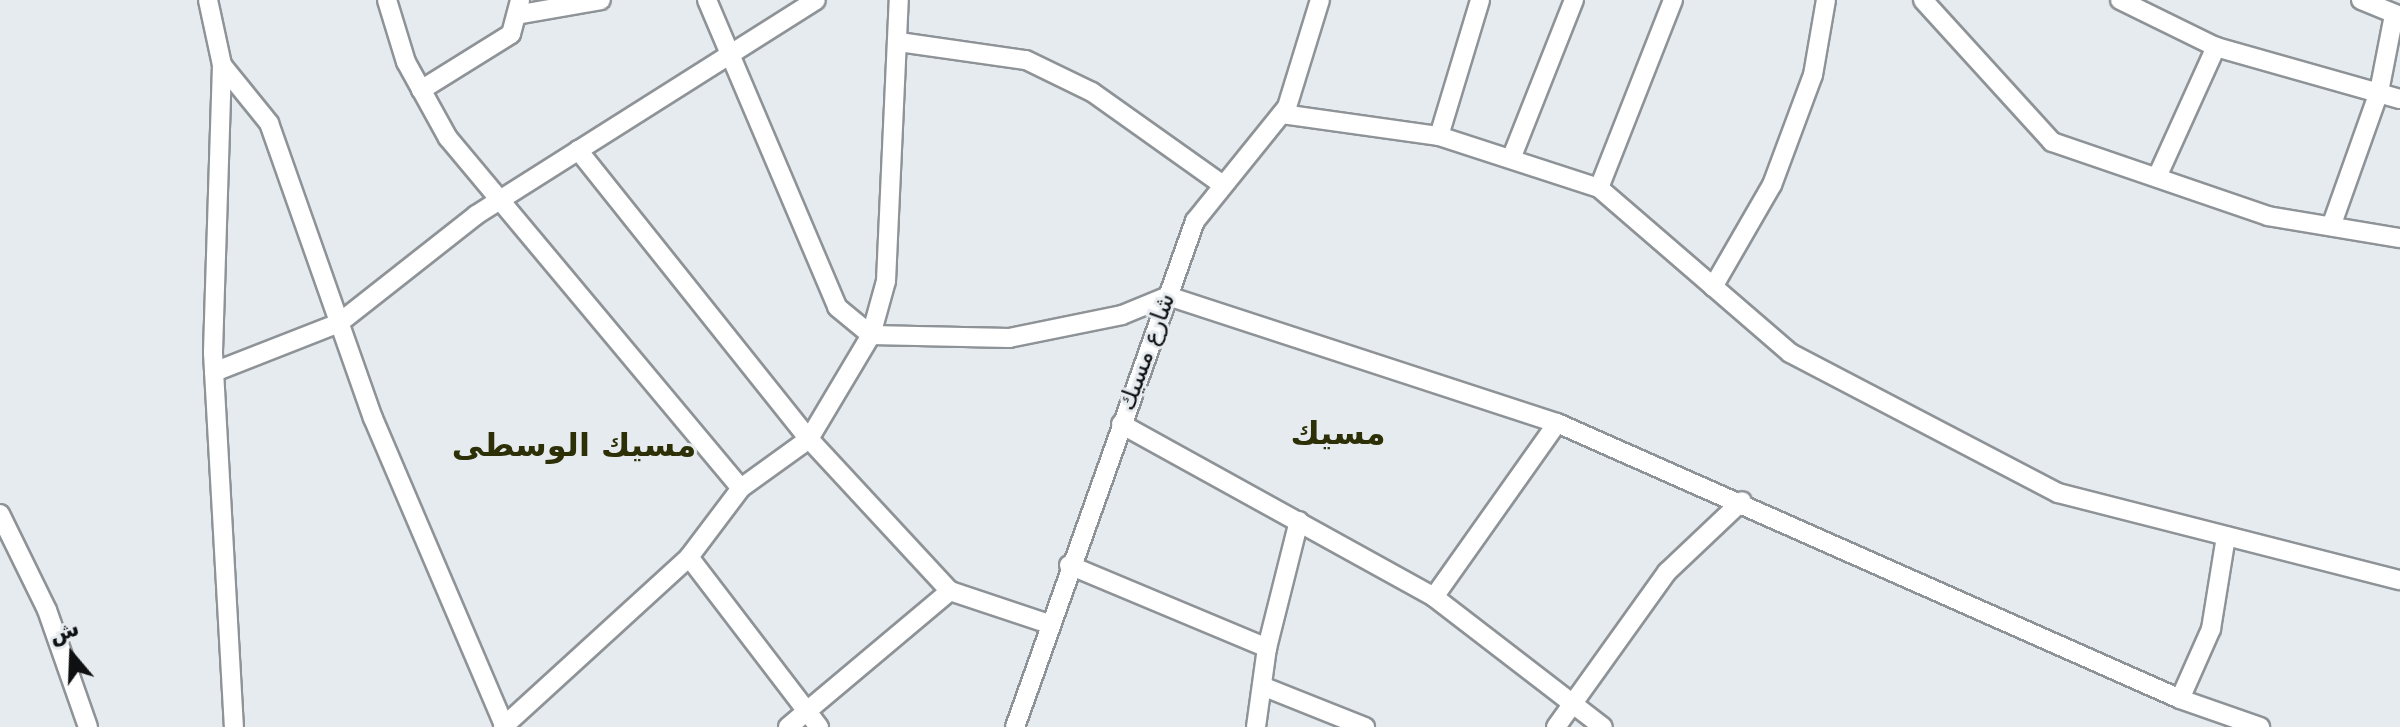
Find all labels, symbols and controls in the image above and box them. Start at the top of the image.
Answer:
street label: شارع مسيك [1112,289,1182,415]
district label: مسيك [1290,414,1386,452]
district label: مسيك الوسطى [452,426,696,464]
north arrow [32,615,112,695]
text: ش [46,615,82,649]

